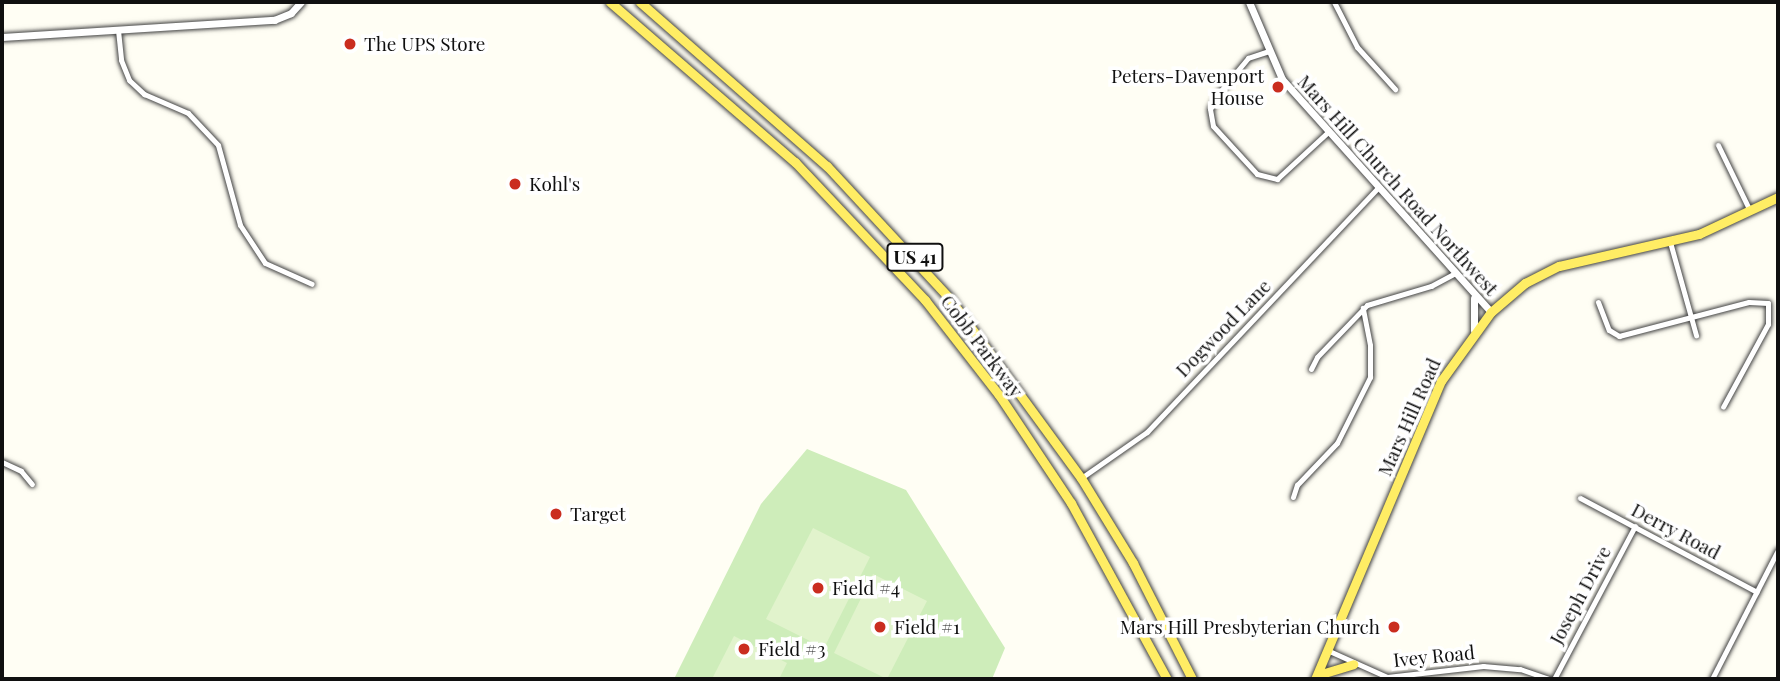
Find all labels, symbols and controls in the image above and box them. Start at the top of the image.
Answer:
place label: The UPS Store [364,33,485,55]
marker: The UPS Store [342,36,358,52]
place label: Peters-Davenport House [1111,65,1264,109]
street label: Mars Hill Church Road Northwest [1293,70,1503,300]
marker: Peters-Davenport House [1270,79,1286,95]
place label: Kohl's [529,173,580,195]
marker: Kohl's [507,176,523,192]
road number: US 41 [885,243,945,272]
street label: Dogwood Lane [1171,275,1275,381]
street label: Cobb Parkway [936,290,1028,402]
street label: Mars Hill Road [1373,355,1445,479]
street label: Derry Road [1627,498,1725,564]
place label: Target [570,503,626,525]
marker: Target [548,506,564,522]
street label: Joseph Drive [1545,542,1615,648]
place label: Field #4 [832,577,900,599]
marker: Field #4 [810,580,826,596]
place label: Field #1 [894,616,960,638]
place label: Mars Hill Presbyterian Church [1120,616,1380,638]
marker: Field #1 [872,619,888,635]
marker: Mars Hill Presbyterian Church [1386,619,1402,635]
place label: Field #3 [758,638,826,660]
street label: Ivey Road [1392,640,1476,672]
marker: Field #3 [736,641,752,657]

